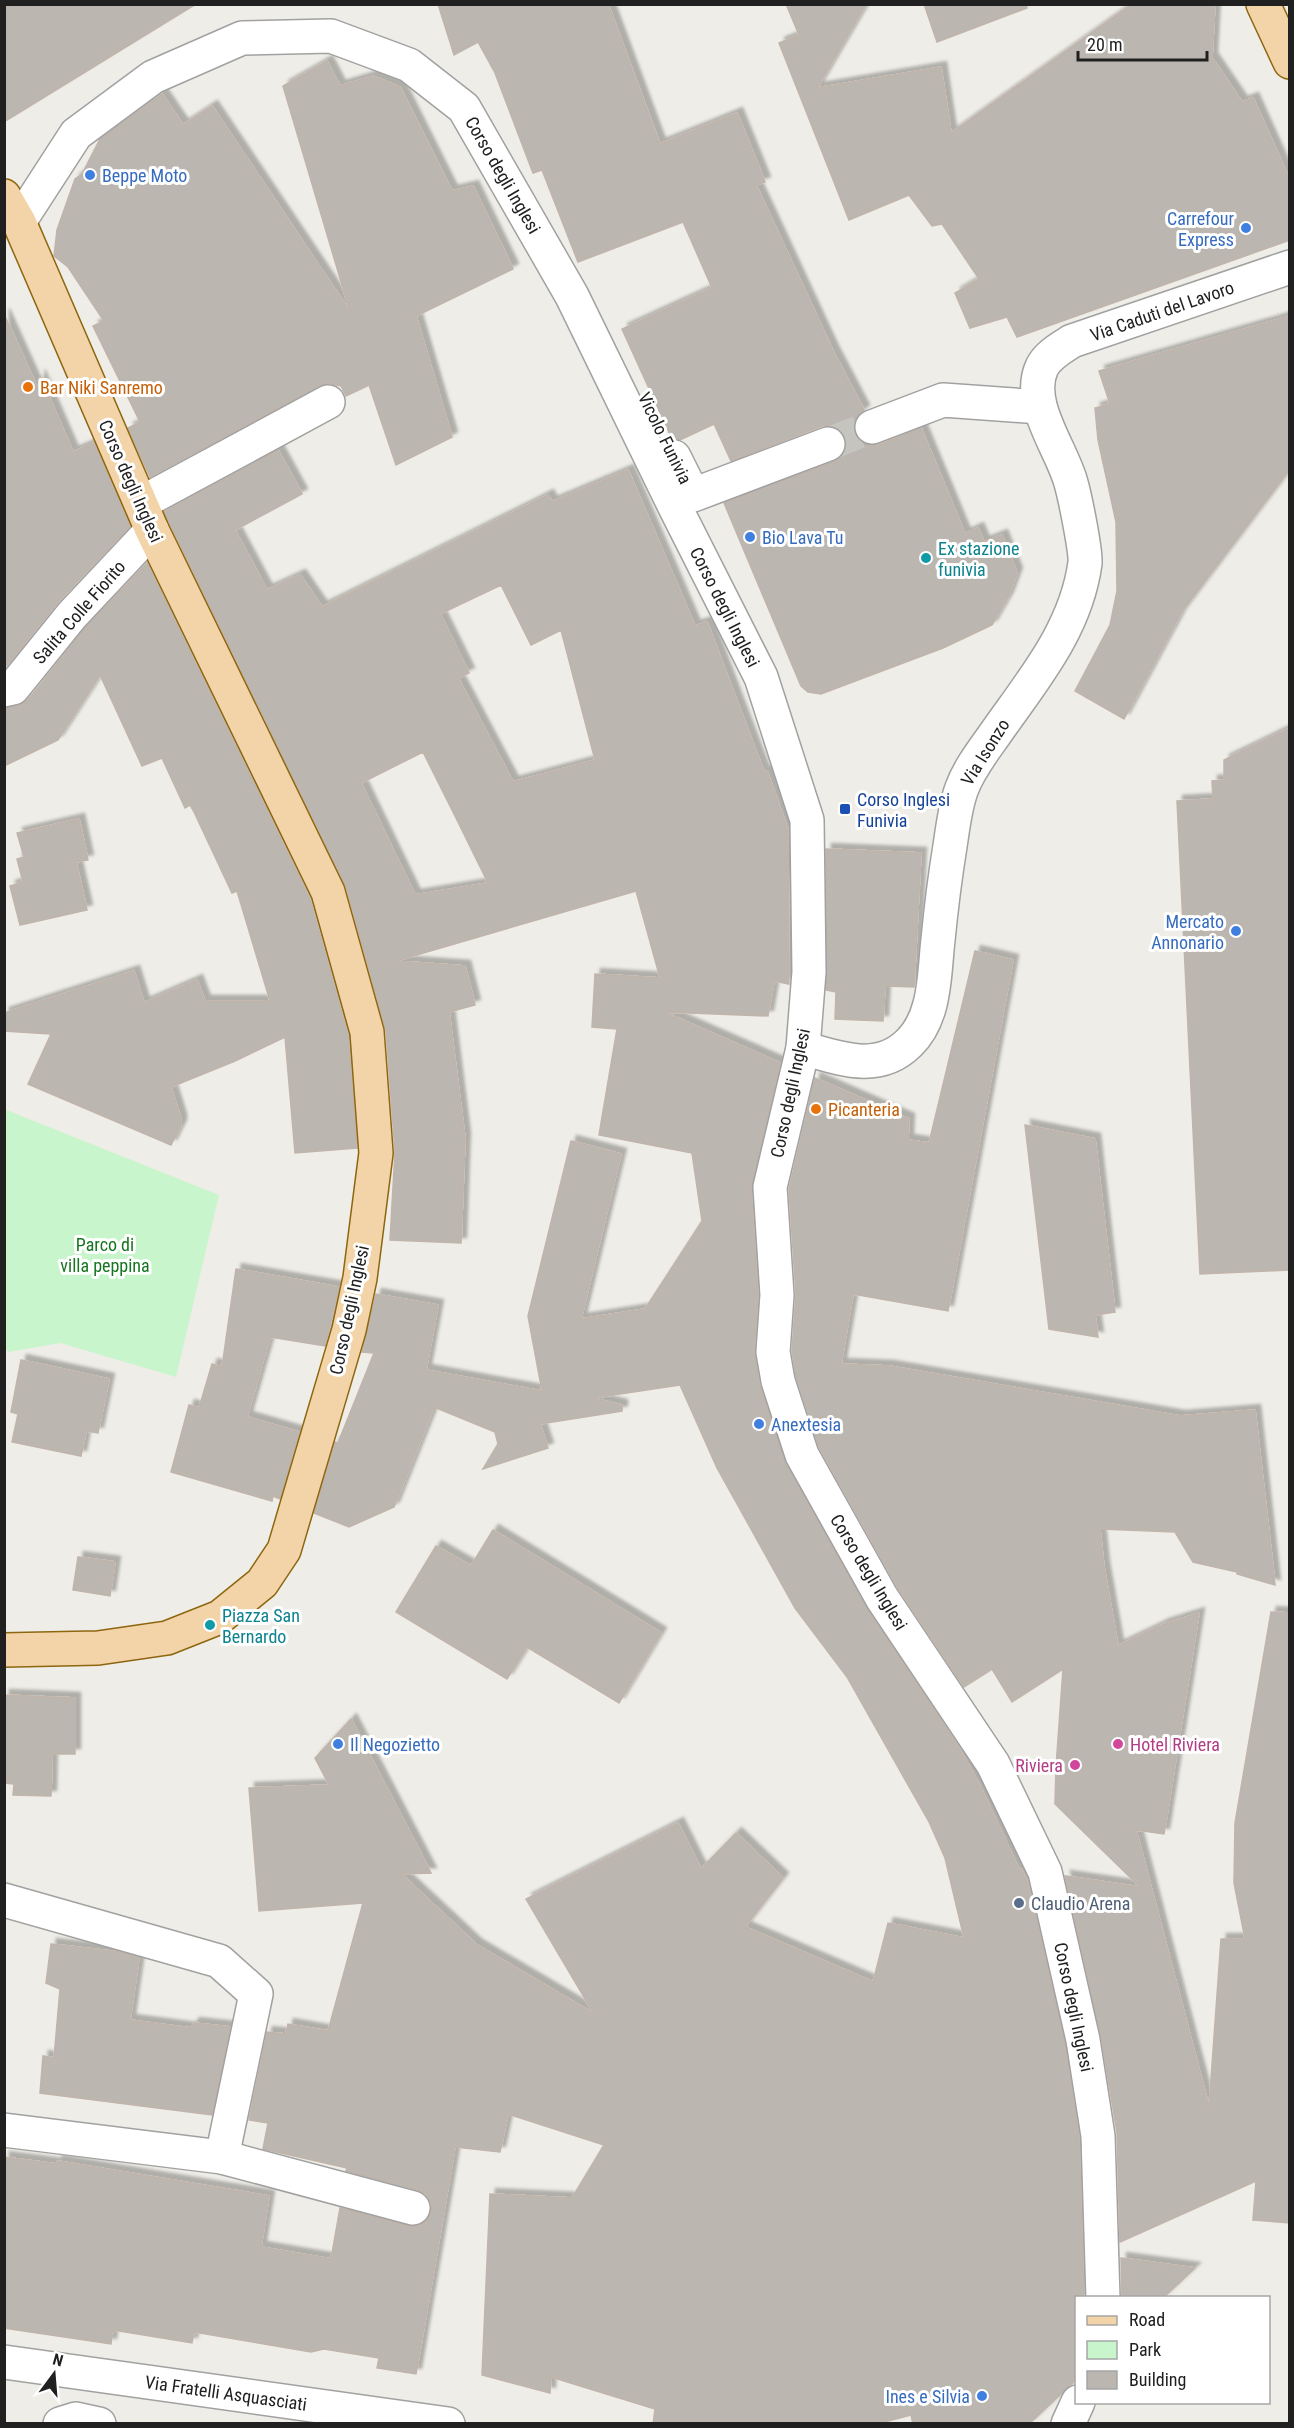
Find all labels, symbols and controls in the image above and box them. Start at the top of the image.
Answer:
scale bar [1078,24,1207,62]
text: 20 m [1087,34,1122,55]
street label: Corso degli Inglesi [461,113,545,237]
place label: Beppe Moto [102,165,187,186]
marker: Beppe Moto [83,168,97,182]
place label: Carrefour Express [1167,208,1235,250]
marker: Carrefour Express [1239,221,1253,235]
street label: Via Caduti del Lavoro [1087,277,1237,345]
place label: Bar Niki Sanremo [40,377,163,398]
marker: Bar Niki Sanremo [21,380,35,394]
street label: Vicolo Funivia [634,389,696,487]
street label: Corso degli Inglesi [95,417,167,545]
place label: Bio Lava Tu [762,527,843,548]
marker: Bio Lava Tu [743,530,757,544]
place label: Ex stazione funivia [938,538,1019,580]
street label: Corso degli Inglesi [686,544,764,670]
marker: Ex stazione funivia [919,551,933,565]
street label: Salita Colle Fiorito [28,556,130,668]
street label: Via Isonzo [956,715,1014,789]
place label: Corso Inglesi Funivia [857,789,950,831]
marker: Corso Inglesi Funivia [838,802,852,816]
place label: Mercato Annonario [1151,911,1224,953]
marker: Mercato Annonario [1229,924,1243,938]
street label: Corso degli Inglesi [766,1026,814,1160]
place label: Picanteria [828,1099,900,1120]
marker: Picanteria [809,1102,823,1116]
park label: Parco di villa peppina [60,1234,150,1276]
street label: Corso degli Inglesi [325,1243,373,1377]
place label: Anextesia [771,1414,841,1435]
marker: Anextesia [752,1417,766,1431]
street label: Corso degli Inglesi [826,1510,912,1634]
place label: Piazza San Bernardo [222,1605,300,1647]
marker: Piazza San Bernardo [203,1618,217,1632]
place label: Il Negozietto [350,1734,440,1755]
place label: Hotel Riviera [1130,1734,1220,1755]
marker: Il Negozietto [331,1737,345,1751]
marker: Hotel Riviera [1111,1737,1125,1751]
place label: Riviera [1015,1755,1063,1776]
marker: Riviera [1068,1758,1082,1772]
place label: Claudio Arena [1031,1893,1130,1914]
marker: Claudio Arena [1012,1896,1026,1910]
street label: Corso degli Inglesi [1050,1940,1098,2074]
legend [1075,2296,1270,2404]
text: Road [1129,2309,1165,2330]
text: Park [1129,2339,1161,2360]
north arrow [24,2344,84,2404]
text: N [51,2350,65,2371]
text: Building [1129,2369,1186,2390]
street label: Via Fratelli Asquasciati [144,2371,308,2415]
place label: Ines e Silvia [885,2386,970,2407]
marker: Ines e Silvia [975,2389,989,2403]

